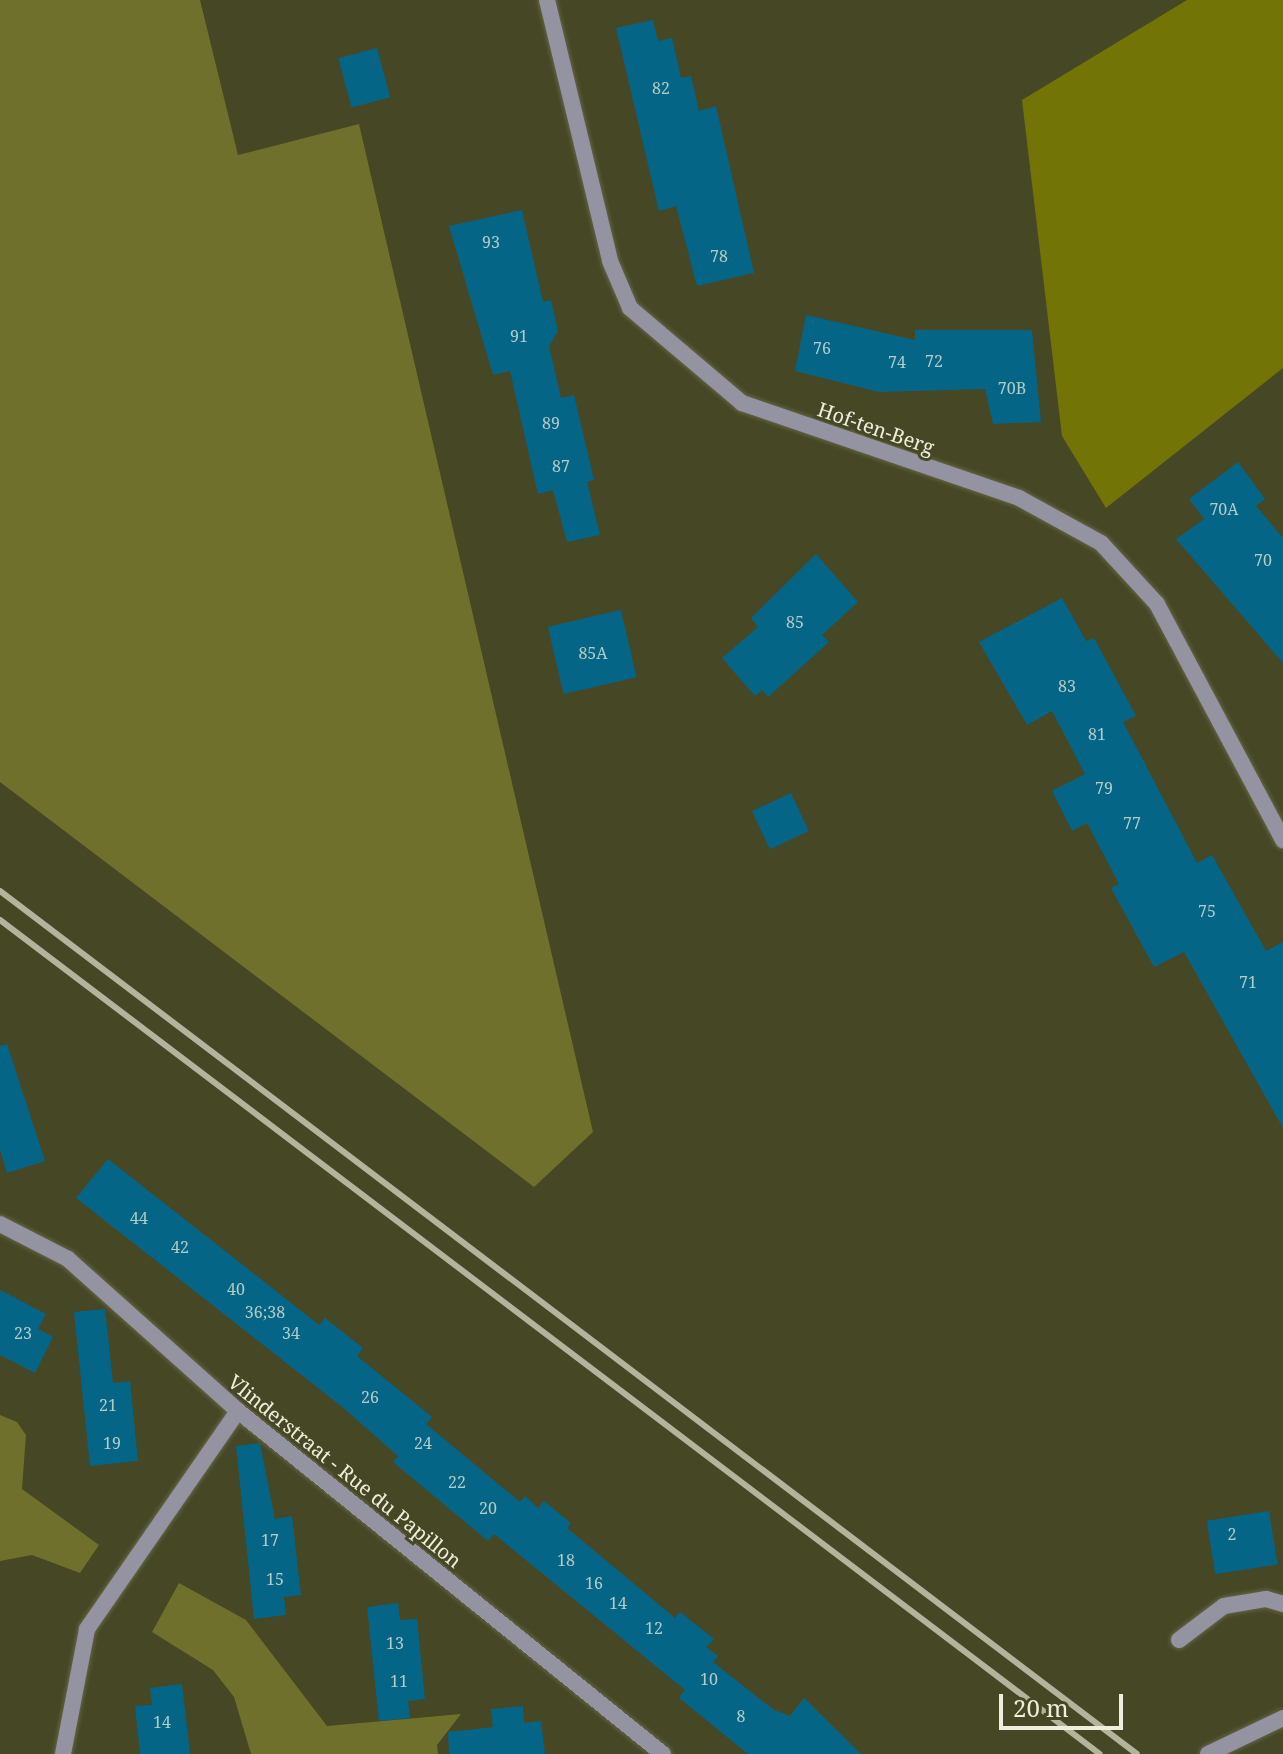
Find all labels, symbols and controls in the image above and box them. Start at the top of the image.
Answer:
house number: 82 [652,78,670,98]
house number: 93 [482,232,500,252]
house number: 78 [710,246,728,266]
house number: 91 [510,326,528,346]
house number: 76 [813,338,831,358]
house number: 72 [925,351,943,371]
house number: 74 [888,352,906,372]
house number: 70B [998,378,1026,398]
street label: Hof-ten-Berg [815,397,937,459]
house number: 89 [542,413,560,433]
house number: 87 [552,456,570,476]
house number: 70A [1209,499,1239,519]
house number: 70 [1254,550,1272,570]
house number: 85 [786,612,804,632]
house number: 85A [578,643,608,663]
house number: 83 [1058,676,1076,696]
house number: 81 [1088,724,1106,744]
house number: 79 [1095,778,1113,798]
house number: 77 [1123,813,1141,833]
house number: 75 [1198,901,1216,921]
house number: 71 [1239,972,1257,992]
house number: 44 [130,1208,148,1228]
house number: 42 [171,1237,189,1257]
house number: 40 [227,1279,245,1299]
house number: 36;38 [245,1302,285,1322]
house number: 23 [14,1323,32,1343]
house number: 34 [282,1323,300,1343]
street label: Vlinderstraat - Rue du Papillon [223,1369,467,1573]
house number: 26 [361,1387,379,1407]
house number: 21 [99,1395,117,1415]
house number: 19 [103,1433,121,1453]
house number: 24 [414,1433,432,1453]
house number: 22 [448,1472,466,1492]
house number: 20 [479,1498,497,1518]
house number: 2 [1228,1524,1236,1544]
house number: 17 [261,1530,279,1550]
house number: 18 [557,1550,575,1570]
house number: 15 [266,1569,284,1589]
house number: 16 [585,1573,603,1593]
house number: 14 [609,1593,627,1613]
house number: 12 [645,1618,663,1638]
house number: 13 [386,1633,404,1653]
house number: 10 [700,1669,718,1689]
house number: 11 [390,1671,408,1691]
scale bar [1003,1678,1127,1728]
text: 20 m [1013,1691,1069,1724]
house number: 8 [737,1706,745,1726]
house number: 14 [153,1712,171,1732]

